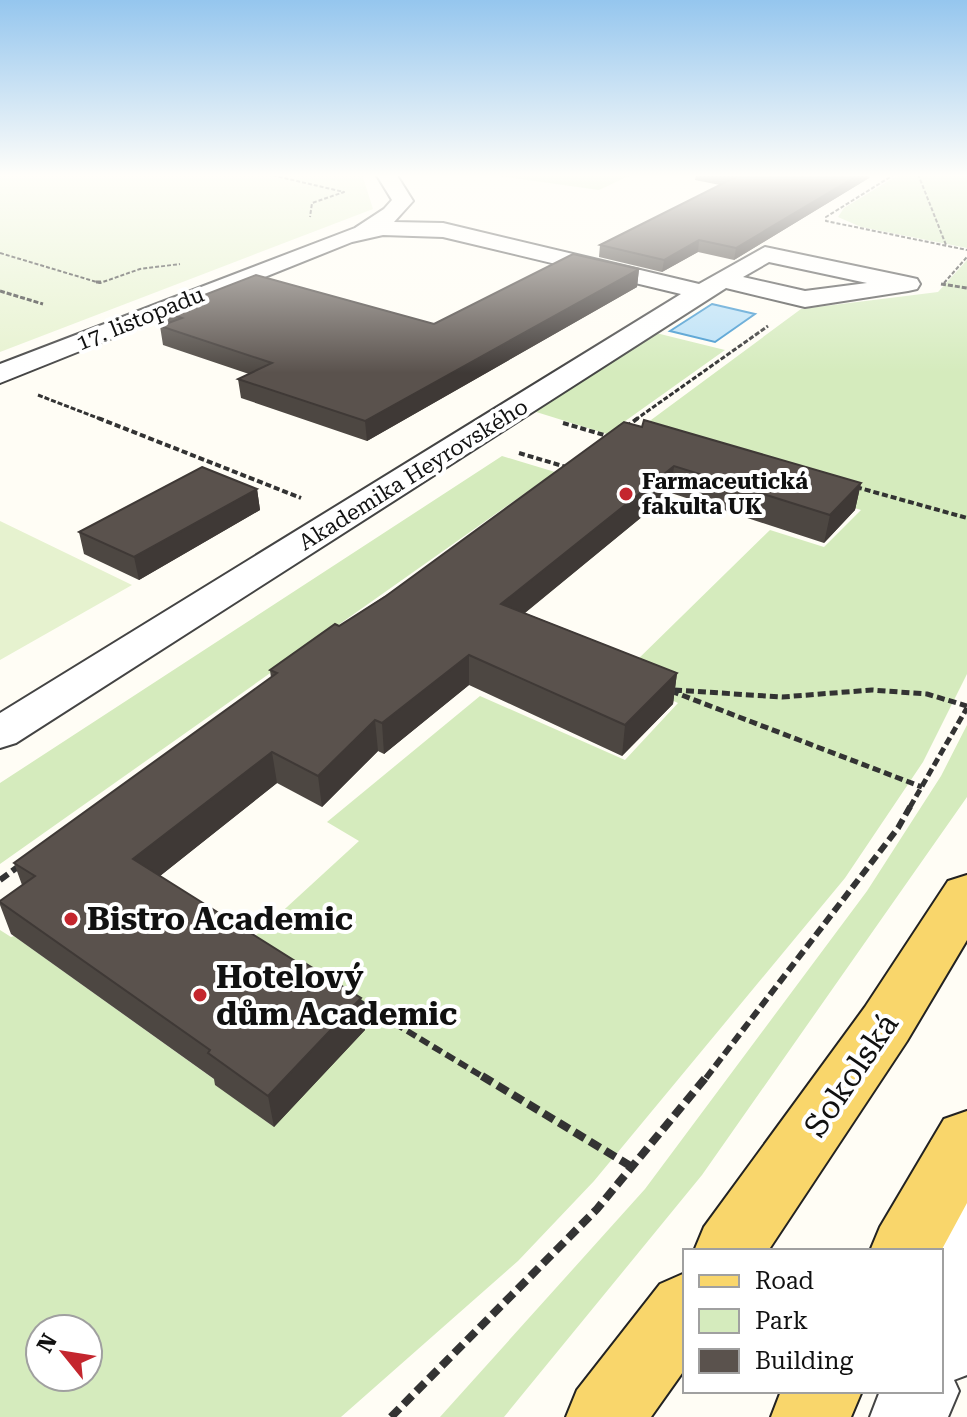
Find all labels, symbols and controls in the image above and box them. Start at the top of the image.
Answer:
street label: 17. listopadu [73,281,208,355]
street label: Akademika Heyrovského [294,394,532,555]
place label: Farmaceutická fakulta UK [642,469,808,519]
marker: Farmaceutická fakulta UK [617,485,635,503]
place label: Bistro Academic [87,900,353,938]
marker: Bistro Academic [62,910,80,928]
place label: Hotelový dům Academic [216,958,457,1033]
marker: Hotelový dům Academic [191,986,209,1004]
street label: Sokolská [796,1006,906,1144]
legend [683,1249,943,1393]
text: Road [755,1267,814,1295]
text: Park [755,1307,808,1335]
north arrow [24,1313,104,1393]
text: N [32,1330,62,1357]
text: Building [755,1347,853,1375]

